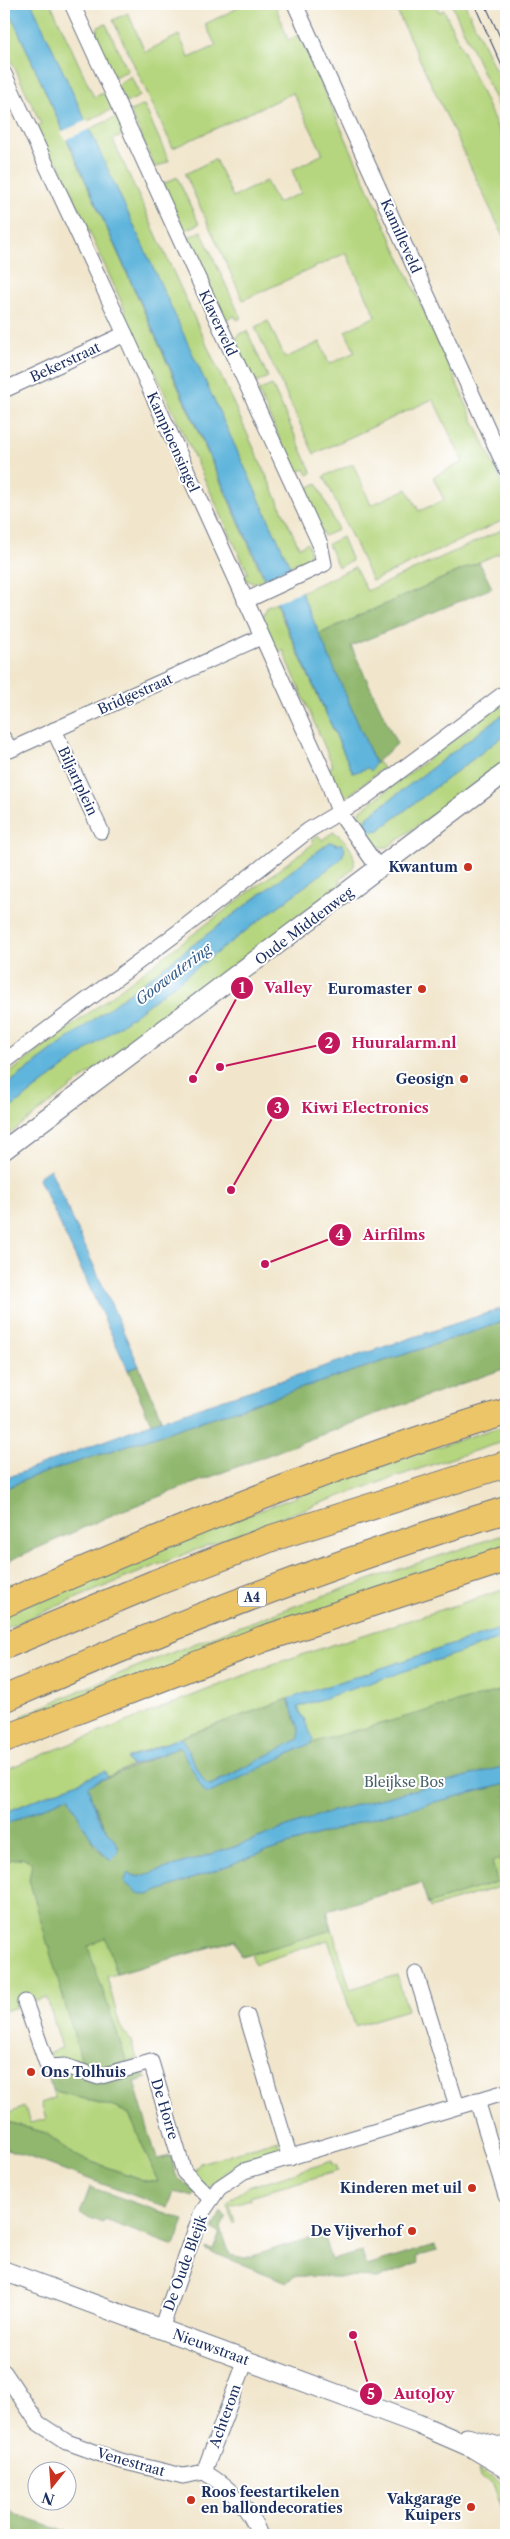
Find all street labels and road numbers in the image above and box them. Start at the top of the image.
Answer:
street label: Kamilleveld [377,196,426,276]
street label: Klaverveld [195,287,241,359]
street label: Bekerstraat [27,338,103,386]
street label: Kampioensingel [143,389,203,495]
street label: Bridgestraat [95,669,175,719]
street label: Biljartplein [54,744,102,819]
street label: Oude Middenweg [251,883,357,969]
road number: A4 [238,1588,266,1606]
street label: De Horre [147,2076,183,2142]
street label: De Oude Bleijk [159,2211,211,2314]
street label: Nieuwstraat [170,2325,252,2369]
street label: Achterom [205,2382,245,2451]
street label: Venestraat [94,2443,167,2480]

